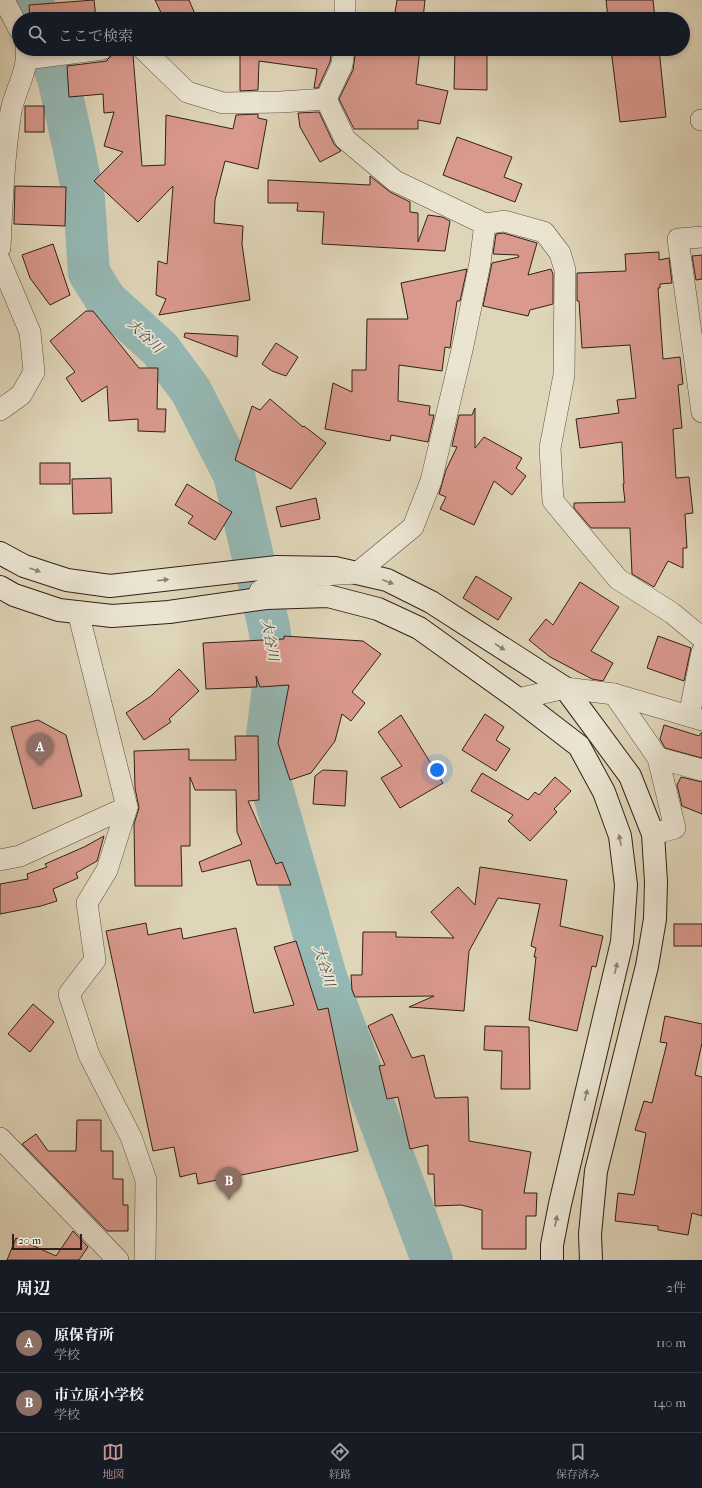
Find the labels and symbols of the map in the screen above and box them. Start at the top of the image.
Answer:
water label: 大谷川 [124,315,167,358]
one-way arrow [30,567,42,573]
one-way arrow [157,577,169,583]
one-way arrow [383,579,395,585]
water label: 大谷川 [258,618,282,664]
one-way arrow [495,643,506,650]
pin: A [27,733,53,766]
your location [427,760,447,780]
one-way arrow [617,833,623,846]
water label: 大谷川 [310,943,339,990]
one-way arrow [613,962,619,975]
one-way arrow [584,1089,590,1101]
pin: B [216,1167,242,1200]
one-way arrow [554,1215,560,1228]
scale bar [12,1232,82,1251]

